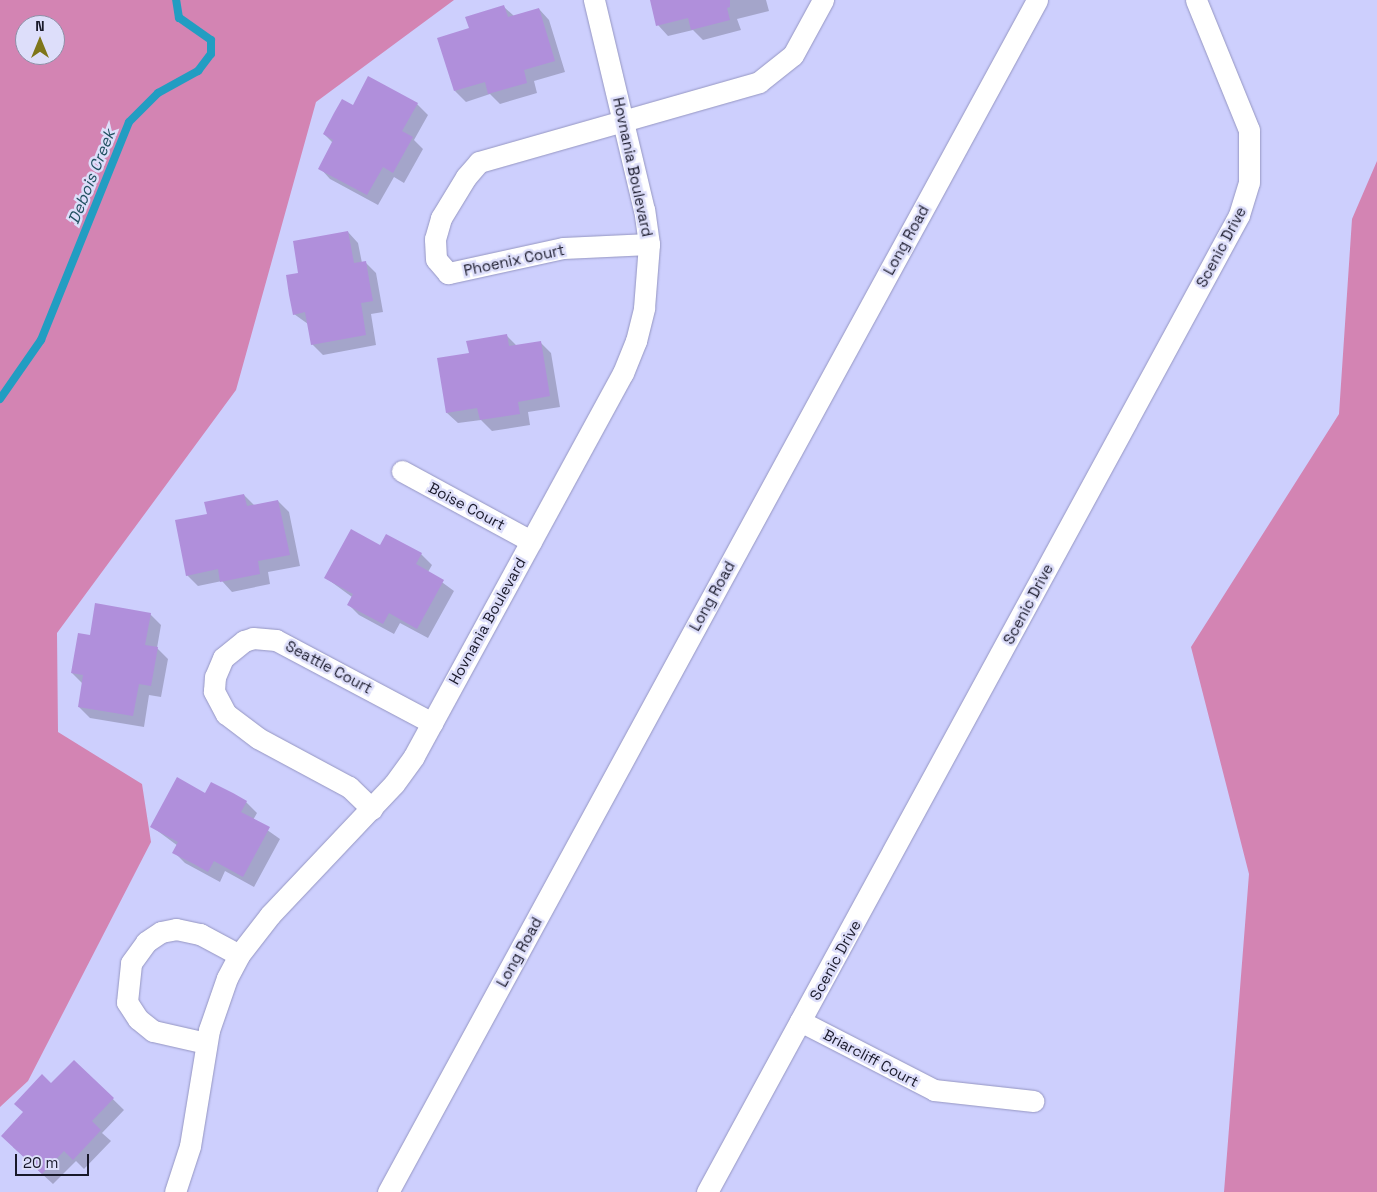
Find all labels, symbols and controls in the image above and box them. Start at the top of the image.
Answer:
north arrow [15,15,65,65]
text: N [35,17,45,35]
street label: Hovnania Boulevard [609,96,657,238]
water label: Debois Creek [64,127,120,227]
street label: Long Road [879,202,933,278]
street label: Scenic Drive [1192,204,1250,290]
street label: Phoenix Court [462,241,566,279]
street label: Boise Court [426,478,508,534]
street label: Hovnania Boulevard [445,554,529,688]
street label: Long Road [685,558,739,634]
street label: Scenic Drive [999,561,1057,647]
street label: Seattle Court [283,637,375,697]
street label: Long Road [492,914,546,990]
street label: Scenic Drive [806,917,864,1003]
street label: Briarcliff Court [820,1025,922,1091]
scale bar [18,1144,91,1176]
text: 20 m [23,1153,58,1172]

